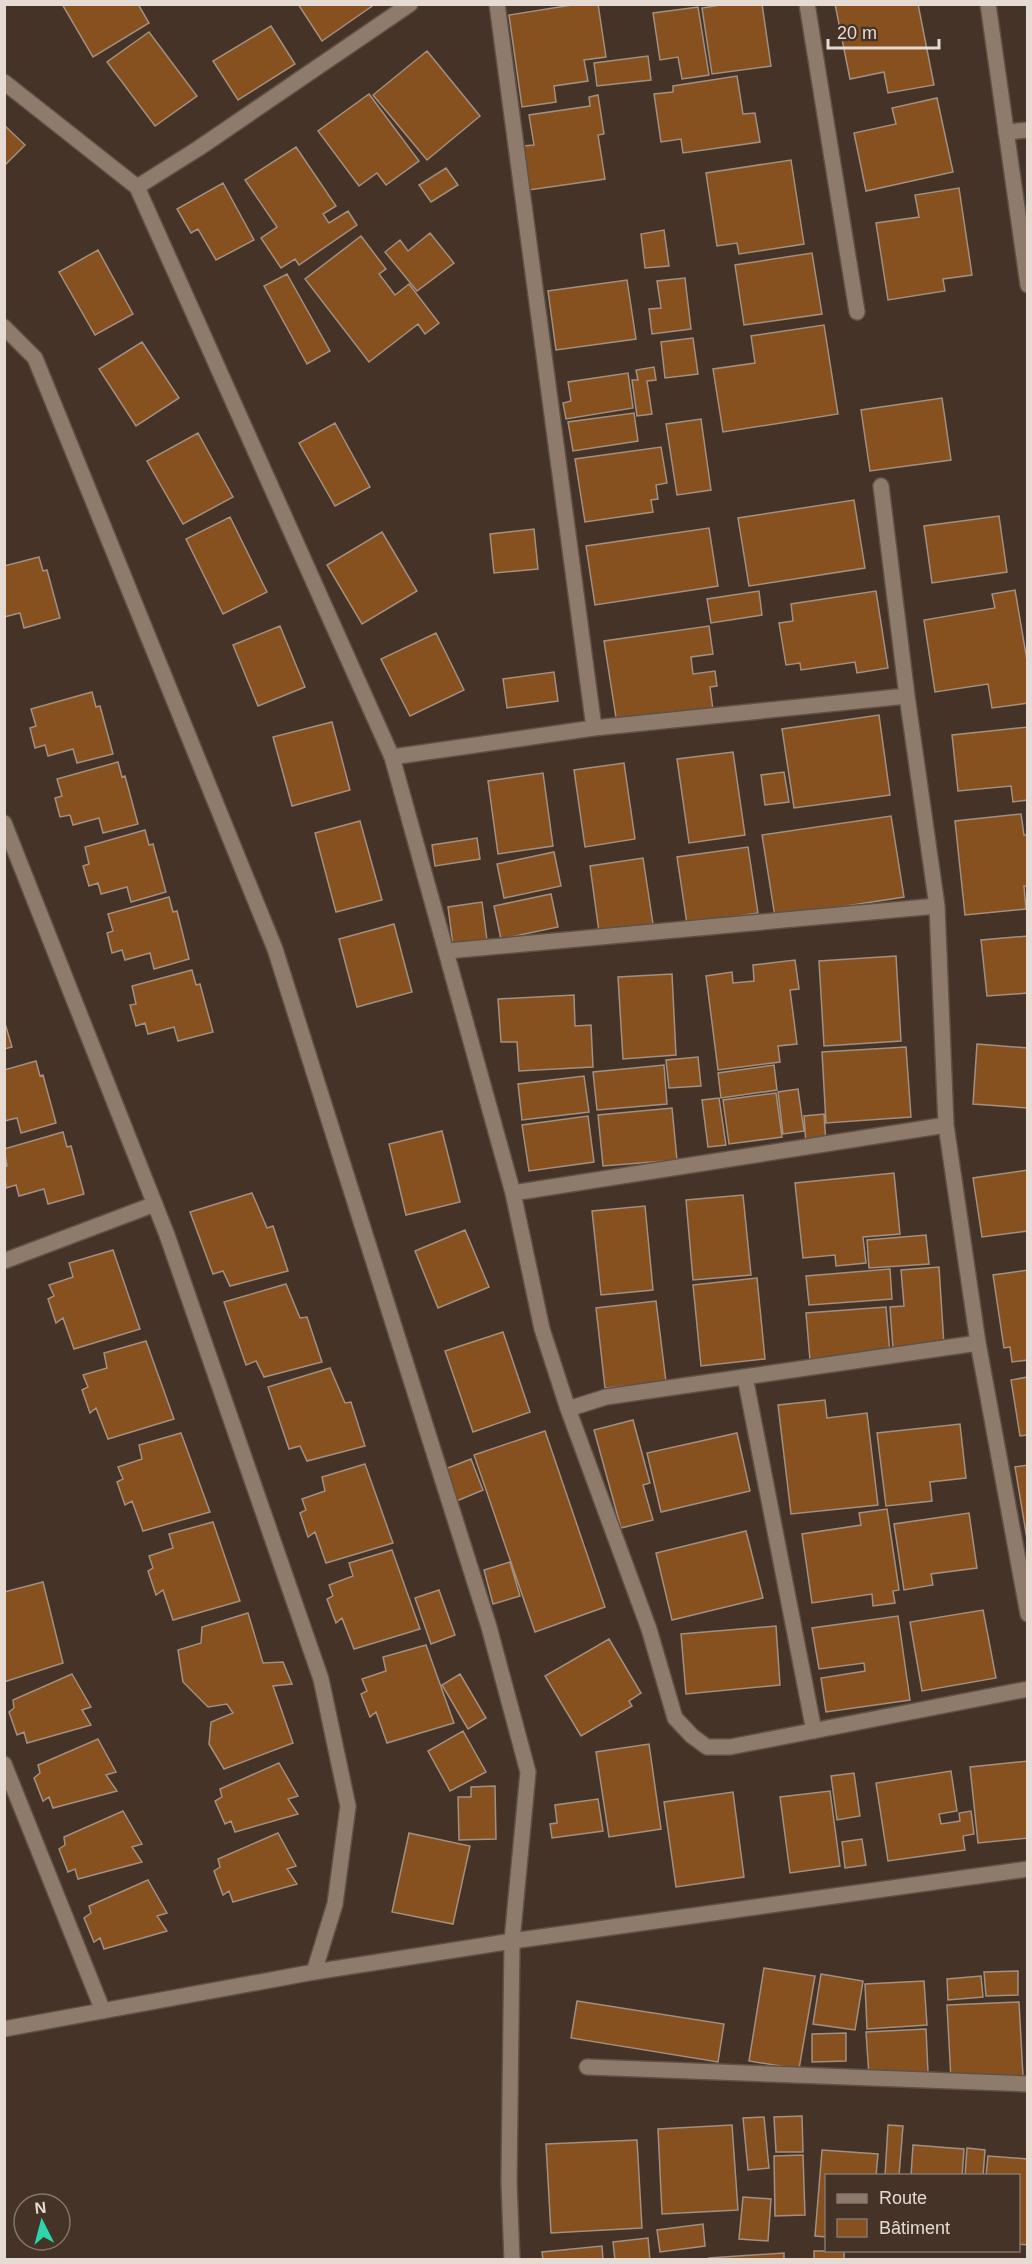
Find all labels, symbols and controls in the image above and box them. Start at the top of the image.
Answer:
scale bar [828,12,939,50]
text: 20 m [837,23,877,43]
legend [825,2174,1020,2252]
text: Route [879,2188,927,2208]
north arrow [12,2192,72,2252]
text: N [34,2199,47,2217]
text: Bâtiment [879,2218,950,2238]

